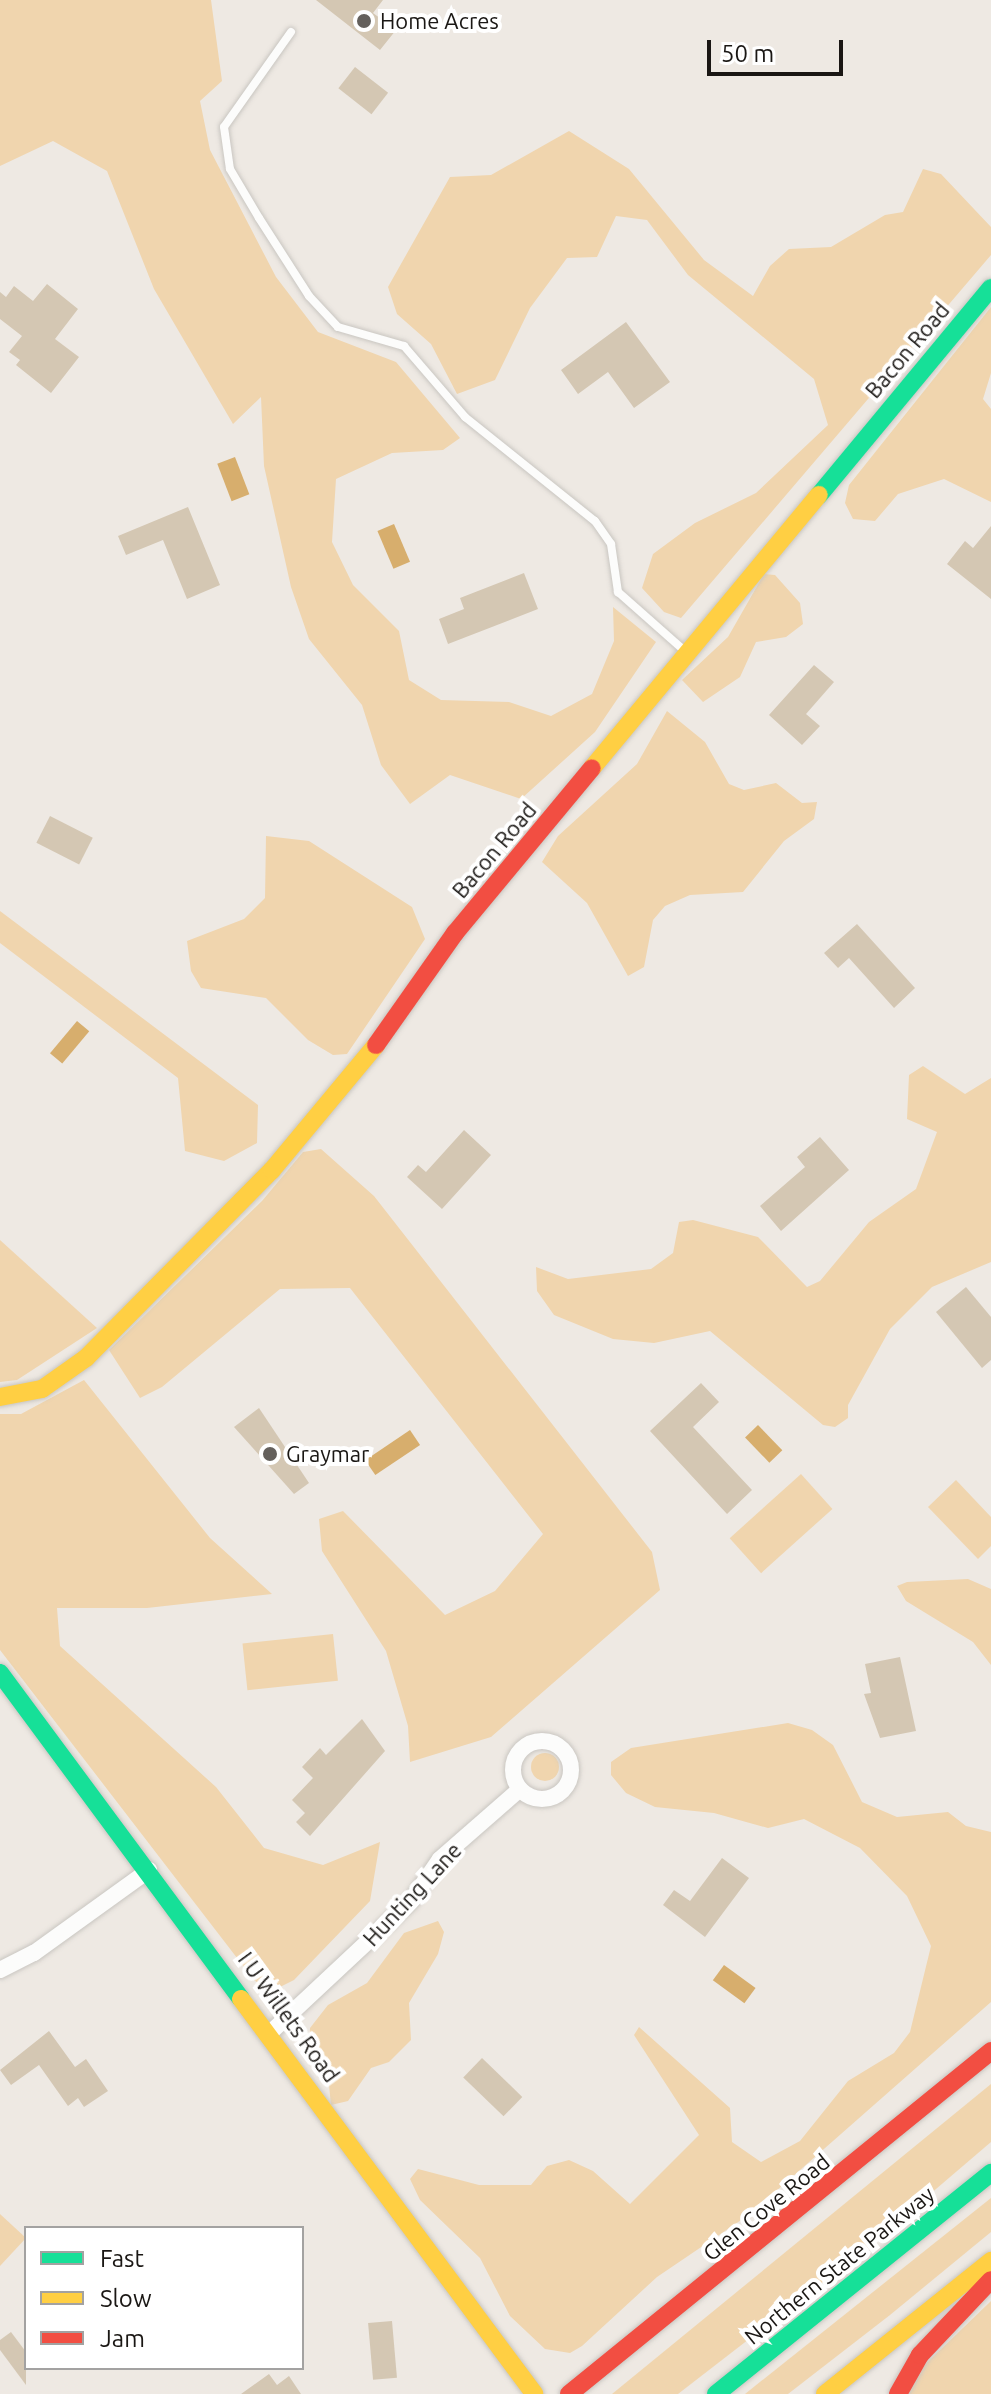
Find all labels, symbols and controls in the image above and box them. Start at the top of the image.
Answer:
place label: Home Acres [380,8,499,34]
marker: Home Acres [355,12,373,30]
scale bar [711,24,847,74]
text: 50 m [721,40,774,67]
street label: Bacon Road [859,297,955,403]
street label: Bacon Road [446,797,542,903]
place label: Graymar [286,1441,369,1467]
marker: Graymar [261,1445,279,1463]
street label: Hunting Lane [357,1837,467,1951]
street label: I U Willets Road [233,1947,345,2087]
street label: Glen Cove Road [697,2148,835,2266]
street label: Northern State Parkway [739,2180,939,2350]
legend [24,2226,304,2370]
text: Fast [100,2245,144,2272]
text: Slow [100,2285,152,2312]
text: Jam [100,2325,145,2352]

